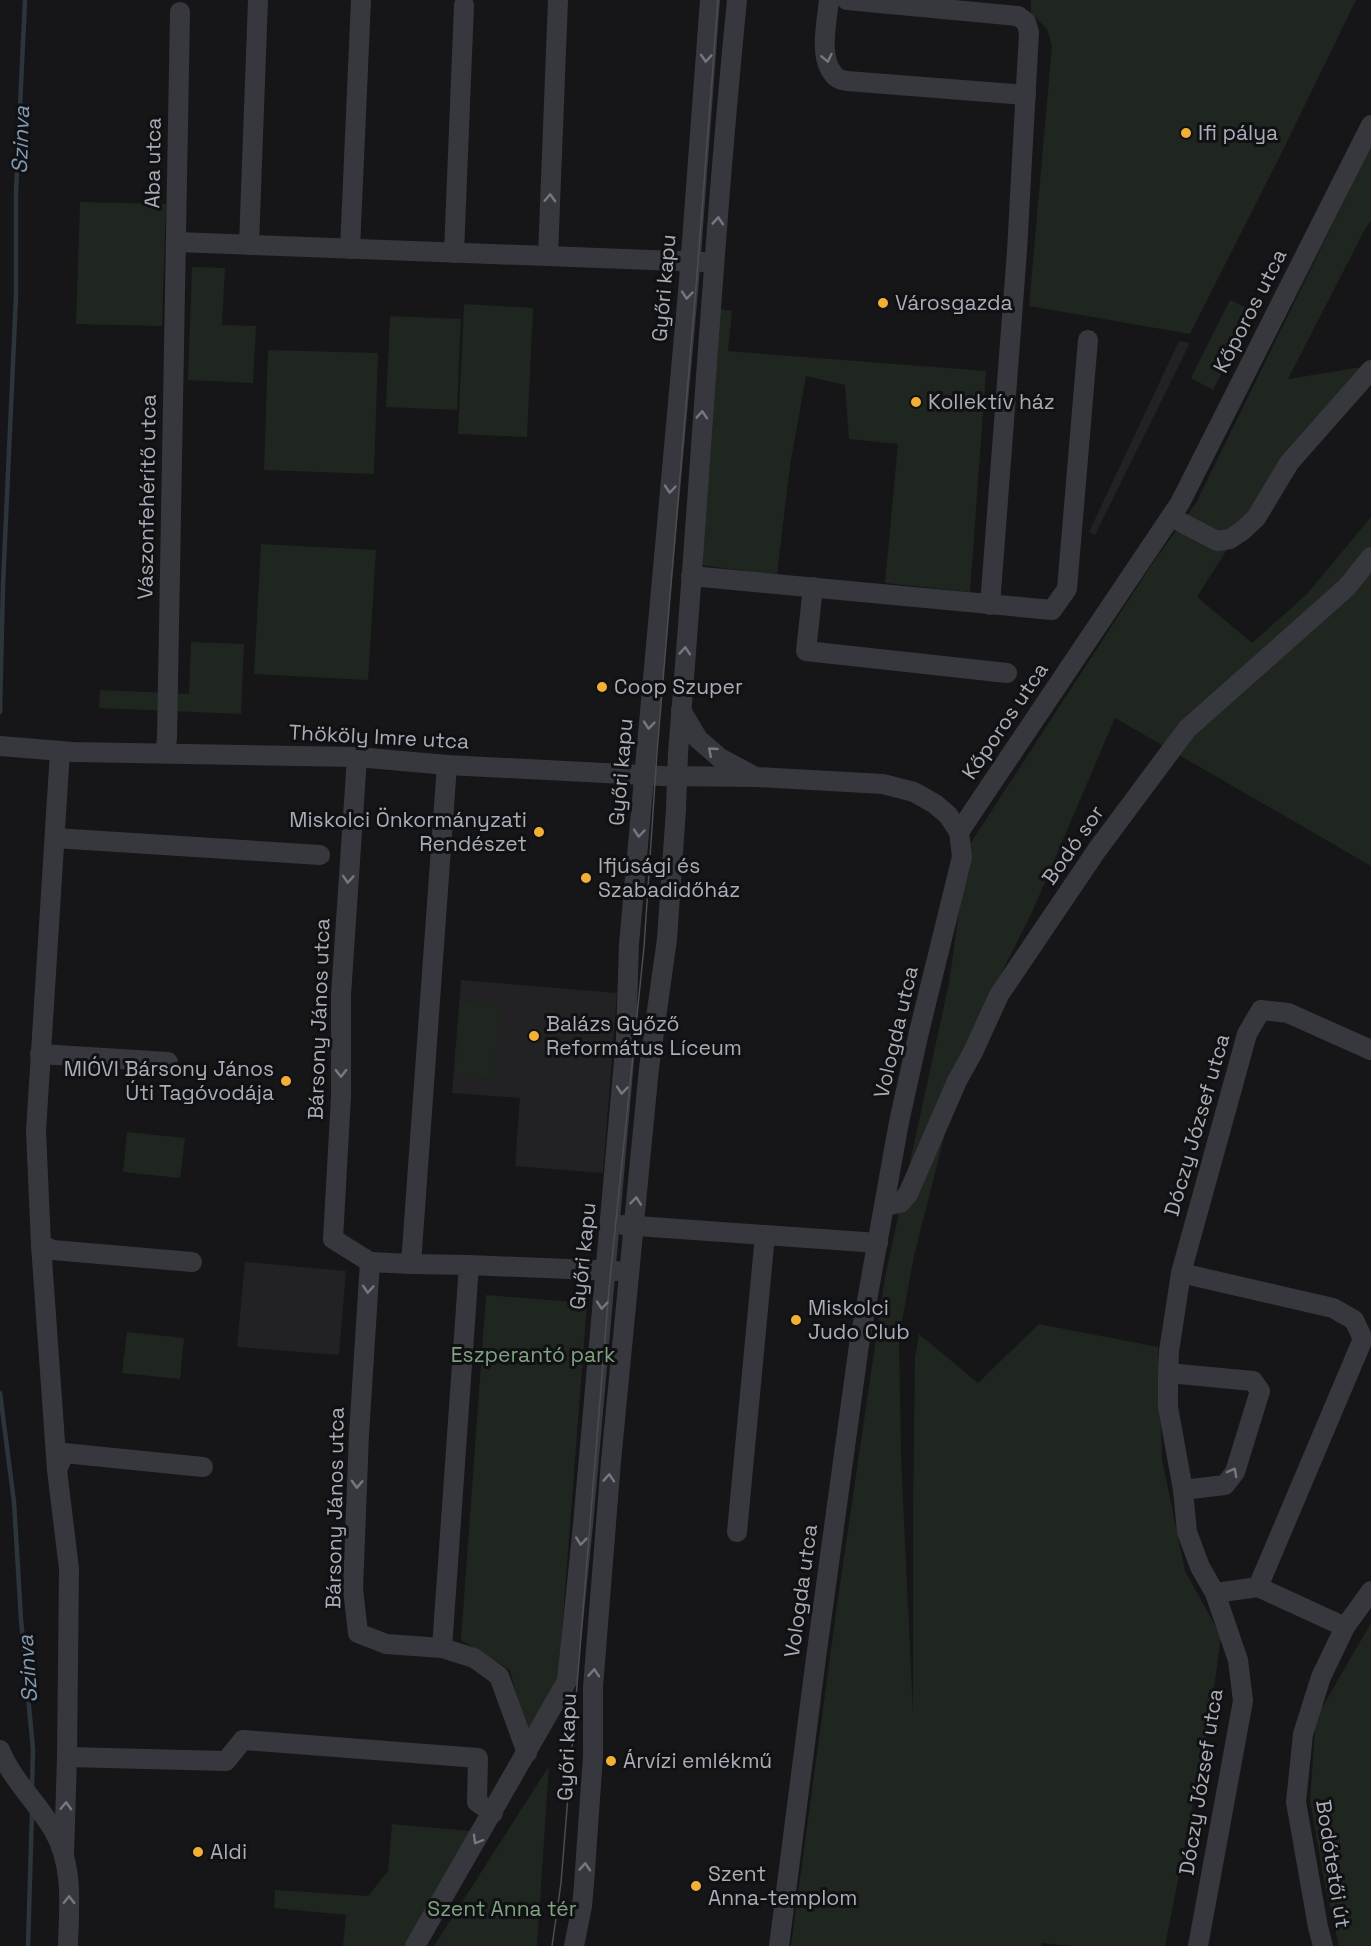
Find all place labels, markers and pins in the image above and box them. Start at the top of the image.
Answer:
place label: Ifi pálya [1198,119,1278,146]
marker: Ifi pálya [1179,126,1193,140]
place label: Városgazda [895,289,1013,316]
marker: Városgazda [876,296,890,310]
place label: Kollektív ház [928,388,1055,415]
marker: Kollektív ház [909,395,923,409]
place label: Coop Szuper [614,673,743,700]
marker: Coop Szuper [595,680,609,694]
place label: Miskolci Önkormányzati Rendészet [289,806,527,857]
marker: Miskolci Önkormányzati Rendészet [532,825,546,839]
place label: Ifjúsági és Szabadidőház [598,852,740,903]
marker: Ifjúsági és Szabadidőház [579,871,593,885]
place label: Balázs Győző Református Líceum [546,1010,742,1061]
marker: Balázs Győző Református Líceum [527,1029,541,1043]
place label: MIÓVI Bársony János Úti Tagóvodája [64,1055,274,1106]
marker: MIÓVI Bársony János Úti Tagóvodája [279,1074,293,1088]
place label: Miskolci Judo Club [808,1294,910,1345]
marker: Miskolci Judo Club [789,1313,803,1327]
place label: Árvízi emlékmű [623,1747,772,1774]
marker: Árvízi emlékmű [604,1754,618,1768]
place label: Aldi [210,1838,247,1865]
marker: Aldi [191,1845,205,1859]
place label: Szent Anna-templom [708,1860,857,1911]
marker: Szent Anna-templom [689,1879,703,1893]

